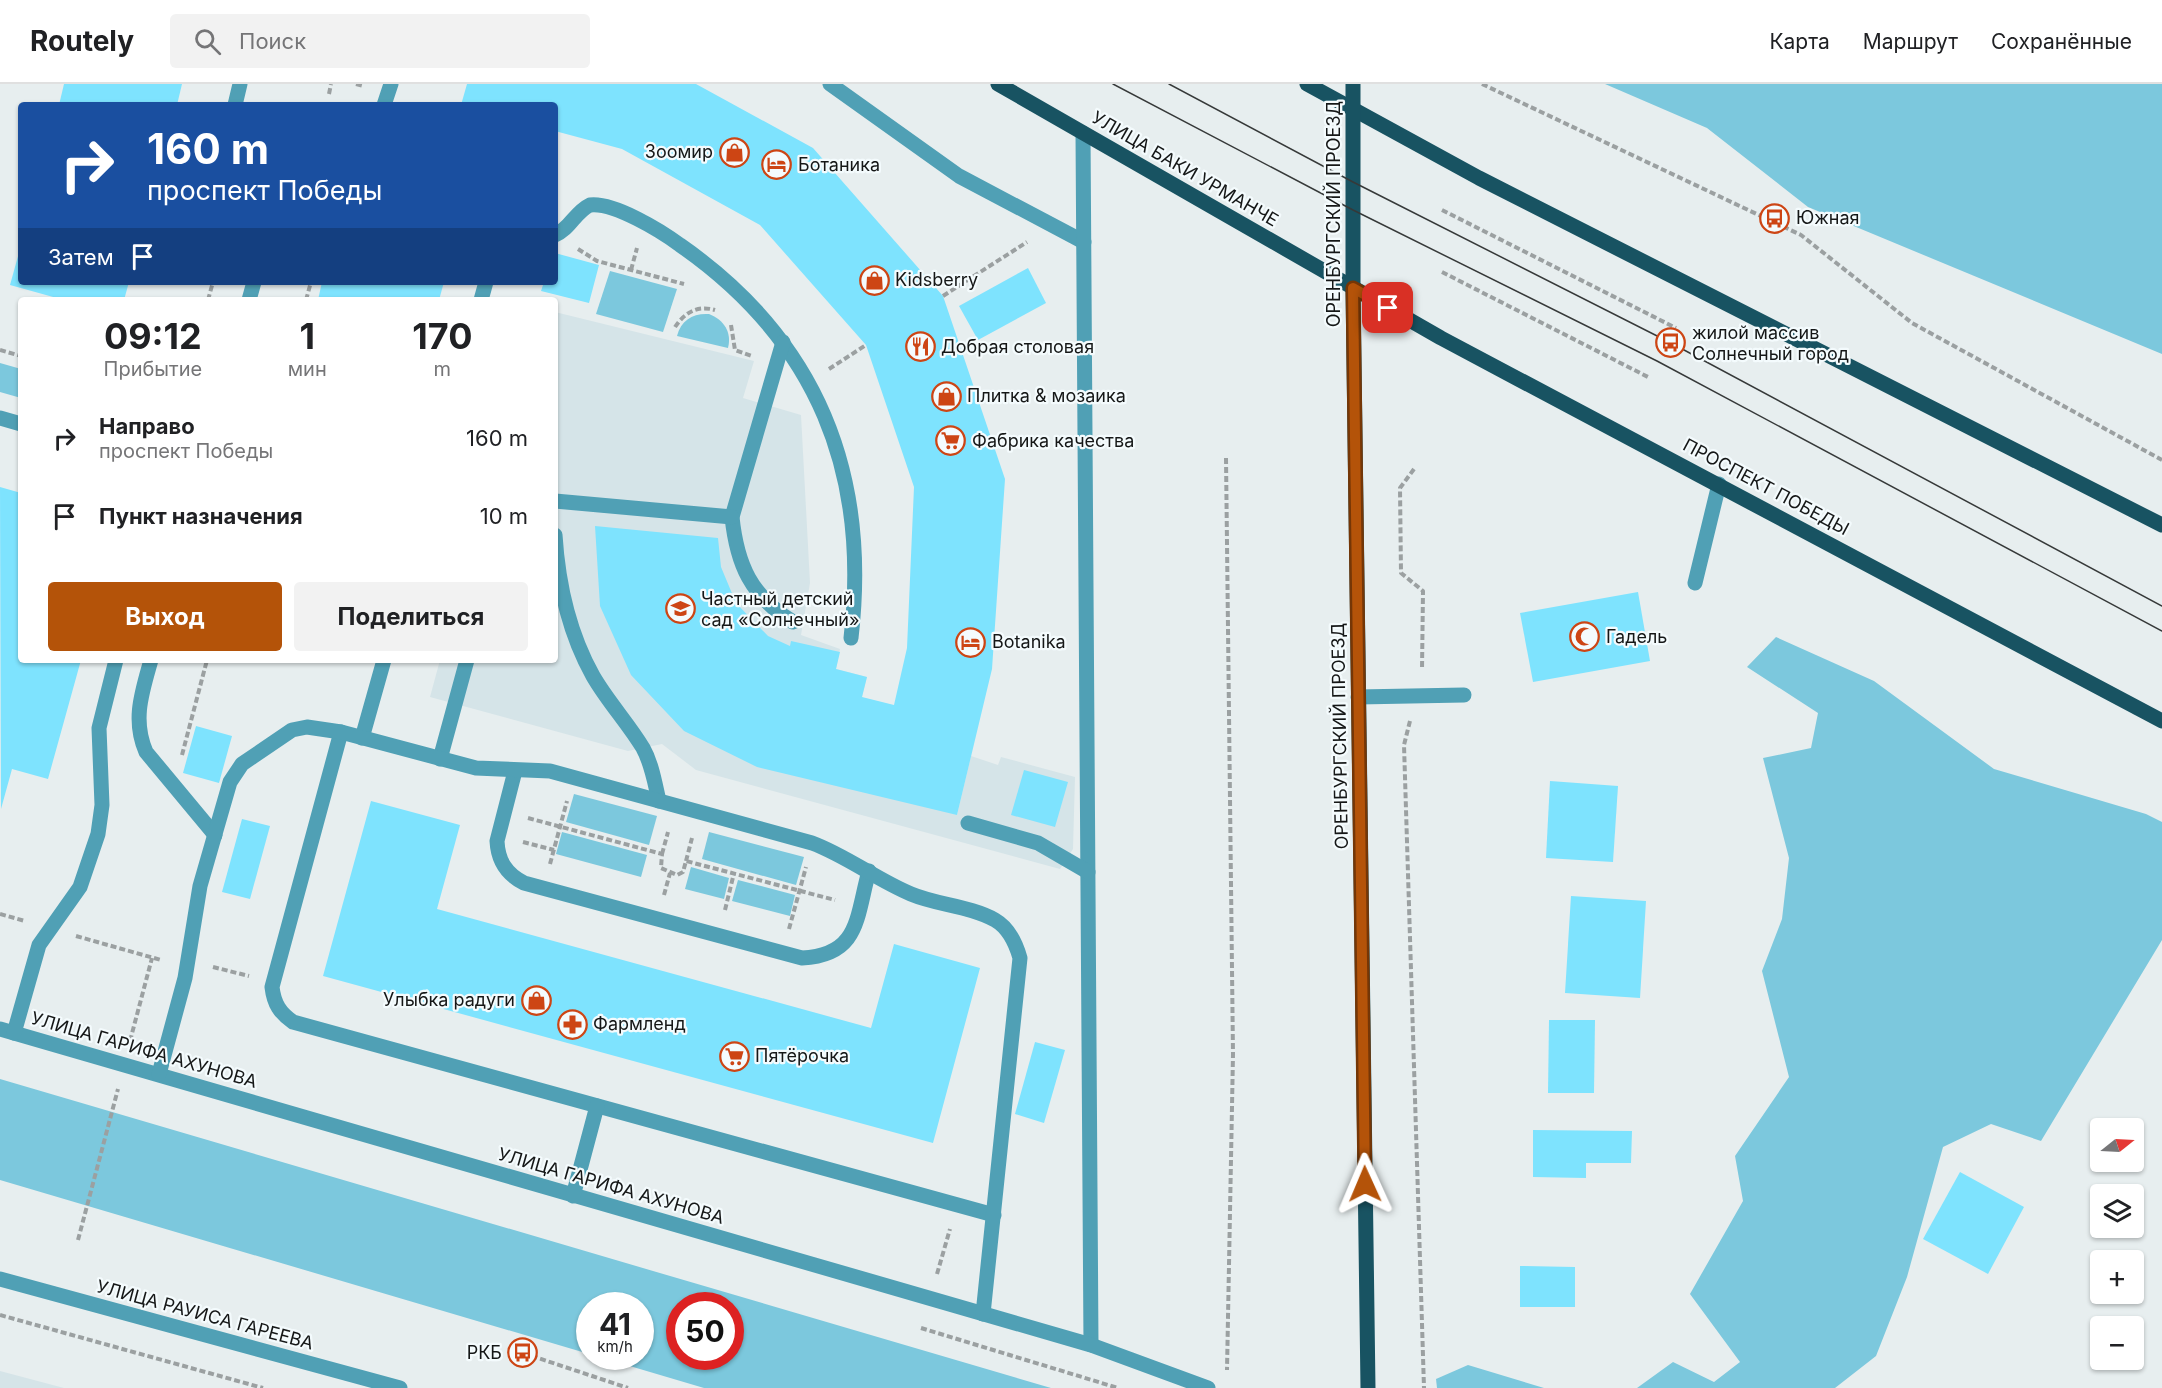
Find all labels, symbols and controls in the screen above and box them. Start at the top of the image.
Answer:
search box [170,14,590,68]
text: Routely [30,24,134,58]
icon: search [191,25,224,58]
text: Поиск [239,28,306,54]
text: Карта [1769,29,1830,54]
text: Маршрут [1863,29,1958,54]
text: Сохранённые [1991,29,2132,54]
street label: ОРЕНБУРГСКИЙ ПРОЕЗД [1322,101,1344,327]
street label: УЛИЦА БАКИ УРМАНЧЕ [1088,107,1282,231]
text: 160 m [147,123,269,174]
icon: right [48,126,126,204]
shop icon: Зоомир [718,136,750,168]
place label: Зоомир [645,141,713,162]
hotel icon: Ботаника [761,149,793,181]
place label: Ботаника [798,154,880,175]
text: проспект Победы [147,174,382,207]
bus stop icon: Южная [1759,202,1791,234]
place label: Южная [1796,207,1860,228]
icon: arrive [126,240,159,273]
text: Затем [48,244,114,270]
shop icon: Kidsberry [858,264,890,296]
place label: Kidsberry [895,269,978,290]
pin [1362,282,1413,333]
icon: arrive [1371,291,1404,324]
text: 09:12 [104,314,202,358]
text: 1 [299,314,315,358]
text: 170 [412,314,472,358]
place label: жилой массив Солнечный город [1692,322,1849,364]
bus stop icon: жилой массив Солнечный город [1655,327,1687,359]
restaurant icon: Добрая столовая [904,331,936,363]
place label: Добрая столовая [941,336,1094,357]
text: Прибытие [104,357,202,381]
text: мин [288,357,327,381]
text: m [434,357,451,381]
shop icon: Плитка & мозаика [930,380,962,412]
place label: Плитка & мозаика [967,385,1126,406]
text: Направо [99,413,195,439]
icon: right [48,422,81,455]
text: 160 m [466,425,528,451]
supermarket icon: Фабрика качества [935,425,967,457]
place label: Фабрика качества [972,430,1134,451]
street label: ПРОСПЕКТ ПОБЕДЫ [1680,434,1853,539]
text: проспект Победы [99,439,273,463]
icon: arrive [48,500,81,533]
text: Пункт назначения [99,503,303,529]
text: 10 m [480,503,528,529]
button: Выход [48,582,282,651]
button: Поделиться [294,582,528,651]
place label: Частный детский сад «Солнечный» [701,588,859,630]
school or university icon: Частный детский сад «Солнечный» [664,593,696,625]
mosque icon: Гадель [1569,621,1601,653]
street label: ОРЕНБУРГСКИЙ ПРОЕЗД [1326,623,1352,849]
hotel icon: Botanika [955,626,987,658]
place label: Гадель [1606,626,1667,647]
place label: Botanika [992,631,1066,652]
shop icon: Улыбка радуги [520,984,552,1016]
place label: Улыбка радуги [383,989,515,1010]
street label: УЛИЦА ГАРИФА АХУНОВА [29,1007,260,1092]
pharmacy icon: Фармленд [556,1008,588,1040]
place label: Фармленд [593,1013,686,1034]
supermarket icon: Пятёрочка [718,1040,750,1072]
place label: Пятёрочка [755,1045,849,1066]
north arrow [2090,1118,2144,1172]
map controls [2090,1118,2144,1370]
street label: УЛИЦА ГАРИФА АХУНОВА [496,1143,727,1228]
position arrow [1333,1152,1397,1216]
button: layers [2090,1184,2144,1238]
button: + [2090,1250,2144,1304]
street label: УЛИЦА РАУИСА ГАРЕЕВА [94,1275,316,1354]
speed limit sign: 50 [666,1292,744,1370]
text: 41 [599,1306,631,1342]
button: − [2090,1316,2144,1370]
bus stop icon: РКБ [507,1337,539,1369]
text: km/h [597,1337,633,1356]
place label: РКБ [467,1342,502,1363]

